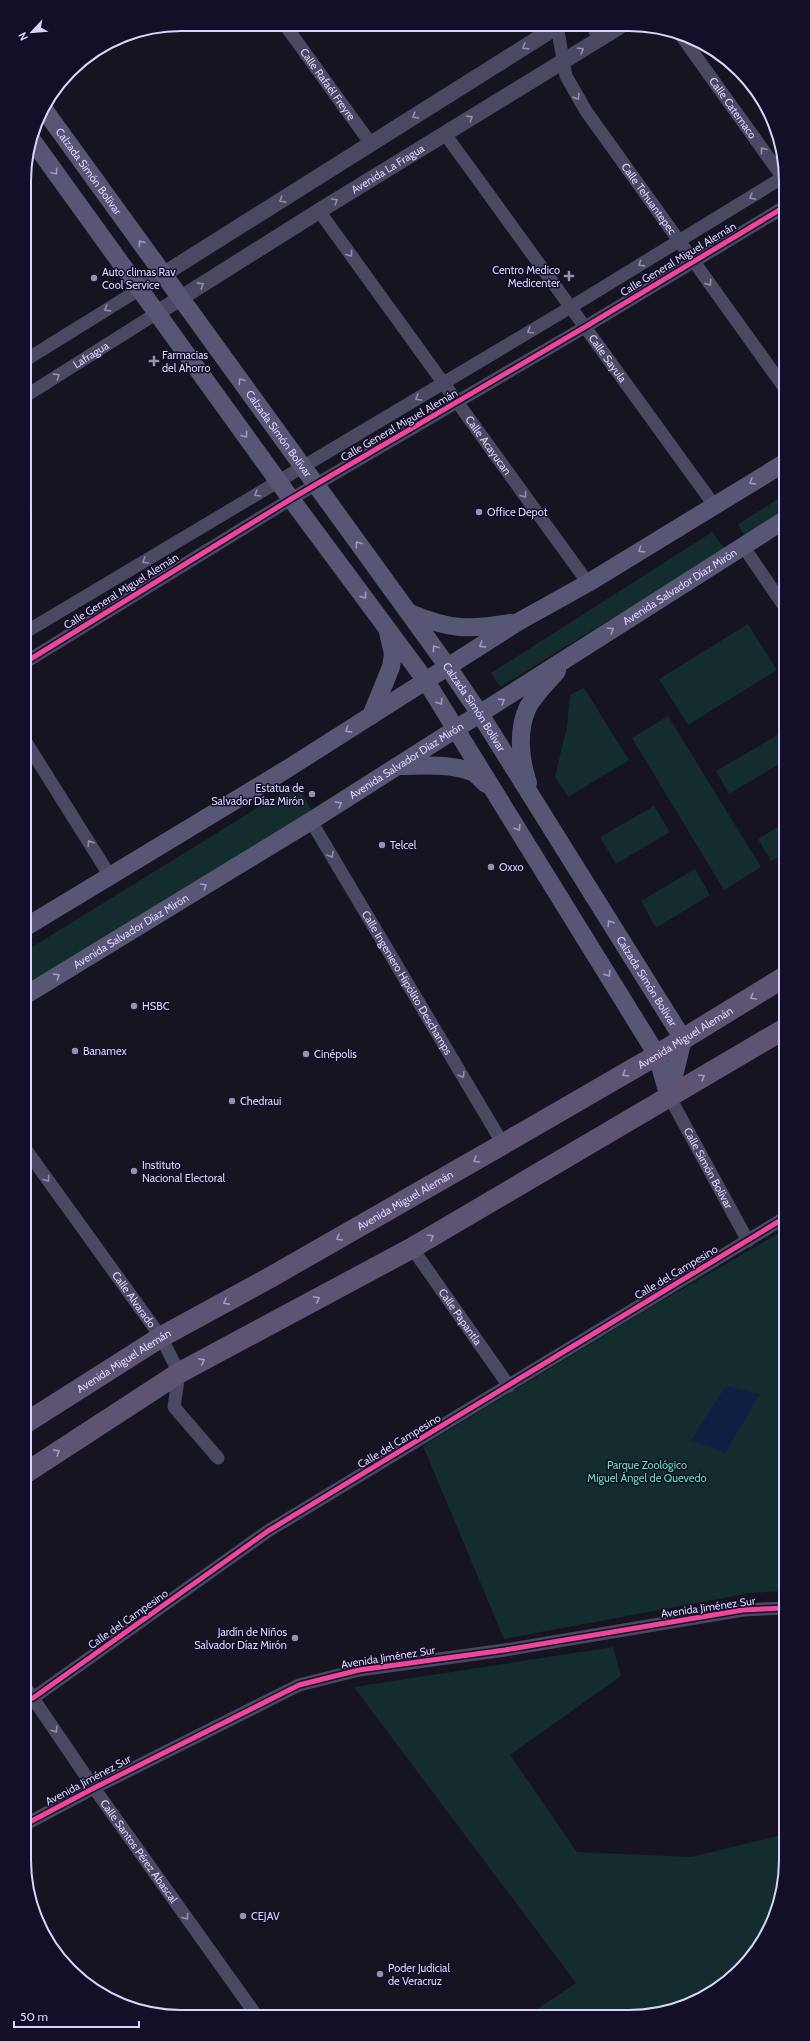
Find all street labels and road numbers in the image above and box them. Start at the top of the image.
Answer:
street label: Calle Rafaél Freyre [297,45,359,123]
street label: Calle Catemaco [706,74,760,142]
street label: Calzada Simón Bolívar [53,125,125,218]
street label: Avenida La Fragua [348,141,428,197]
street label: Calle Tehuantepec [618,160,679,237]
street label: Calle General Miguel Alemán [617,219,739,299]
street label: Calle Sayula [585,331,630,386]
street label: Lafragua [70,338,112,371]
street label: Calle General Miguel Alemán [338,386,460,464]
street label: Calzada Simón Bolívar [243,387,315,480]
street label: Calle Acayucan [462,413,514,478]
street label: Avenida Salvador Díaz Mirón [620,545,739,628]
street label: Calle General Miguel Alemán [61,550,181,632]
street label: Calzada Simón Bolívar [440,659,509,754]
street label: Avenida Salvador Díaz Mirón [346,719,466,802]
street label: Avenida Salvador Díaz Mirón [70,890,191,971]
street label: Calle Ingeniero Hipólito Deschamps [359,908,456,1058]
street label: Calzada Simón Bolívar [613,933,680,1029]
street label: Avenida Miguel Alemán [635,1003,735,1072]
street label: Calle Simón Bolívar [681,1125,736,1211]
street label: Avenida Miguel Alemán [354,1167,456,1233]
street label: Calle del Campesino [632,1242,720,1302]
street label: Calle Alvarado [109,1269,159,1330]
street label: Calle Papantla [436,1286,485,1348]
street label: Avenida Miguel Alemán [74,1326,173,1396]
street label: Calle del Campesino [355,1411,443,1471]
street label: Calle del Campesino [85,1586,171,1652]
street label: Avenida Jiménez Sur [660,1593,757,1621]
street label: Avenida Jiménez Sur [340,1643,437,1671]
street label: Avenida Jiménez Sur [43,1751,134,1808]
street label: Calle Santos Pérez Abascal [97,1797,181,1906]

